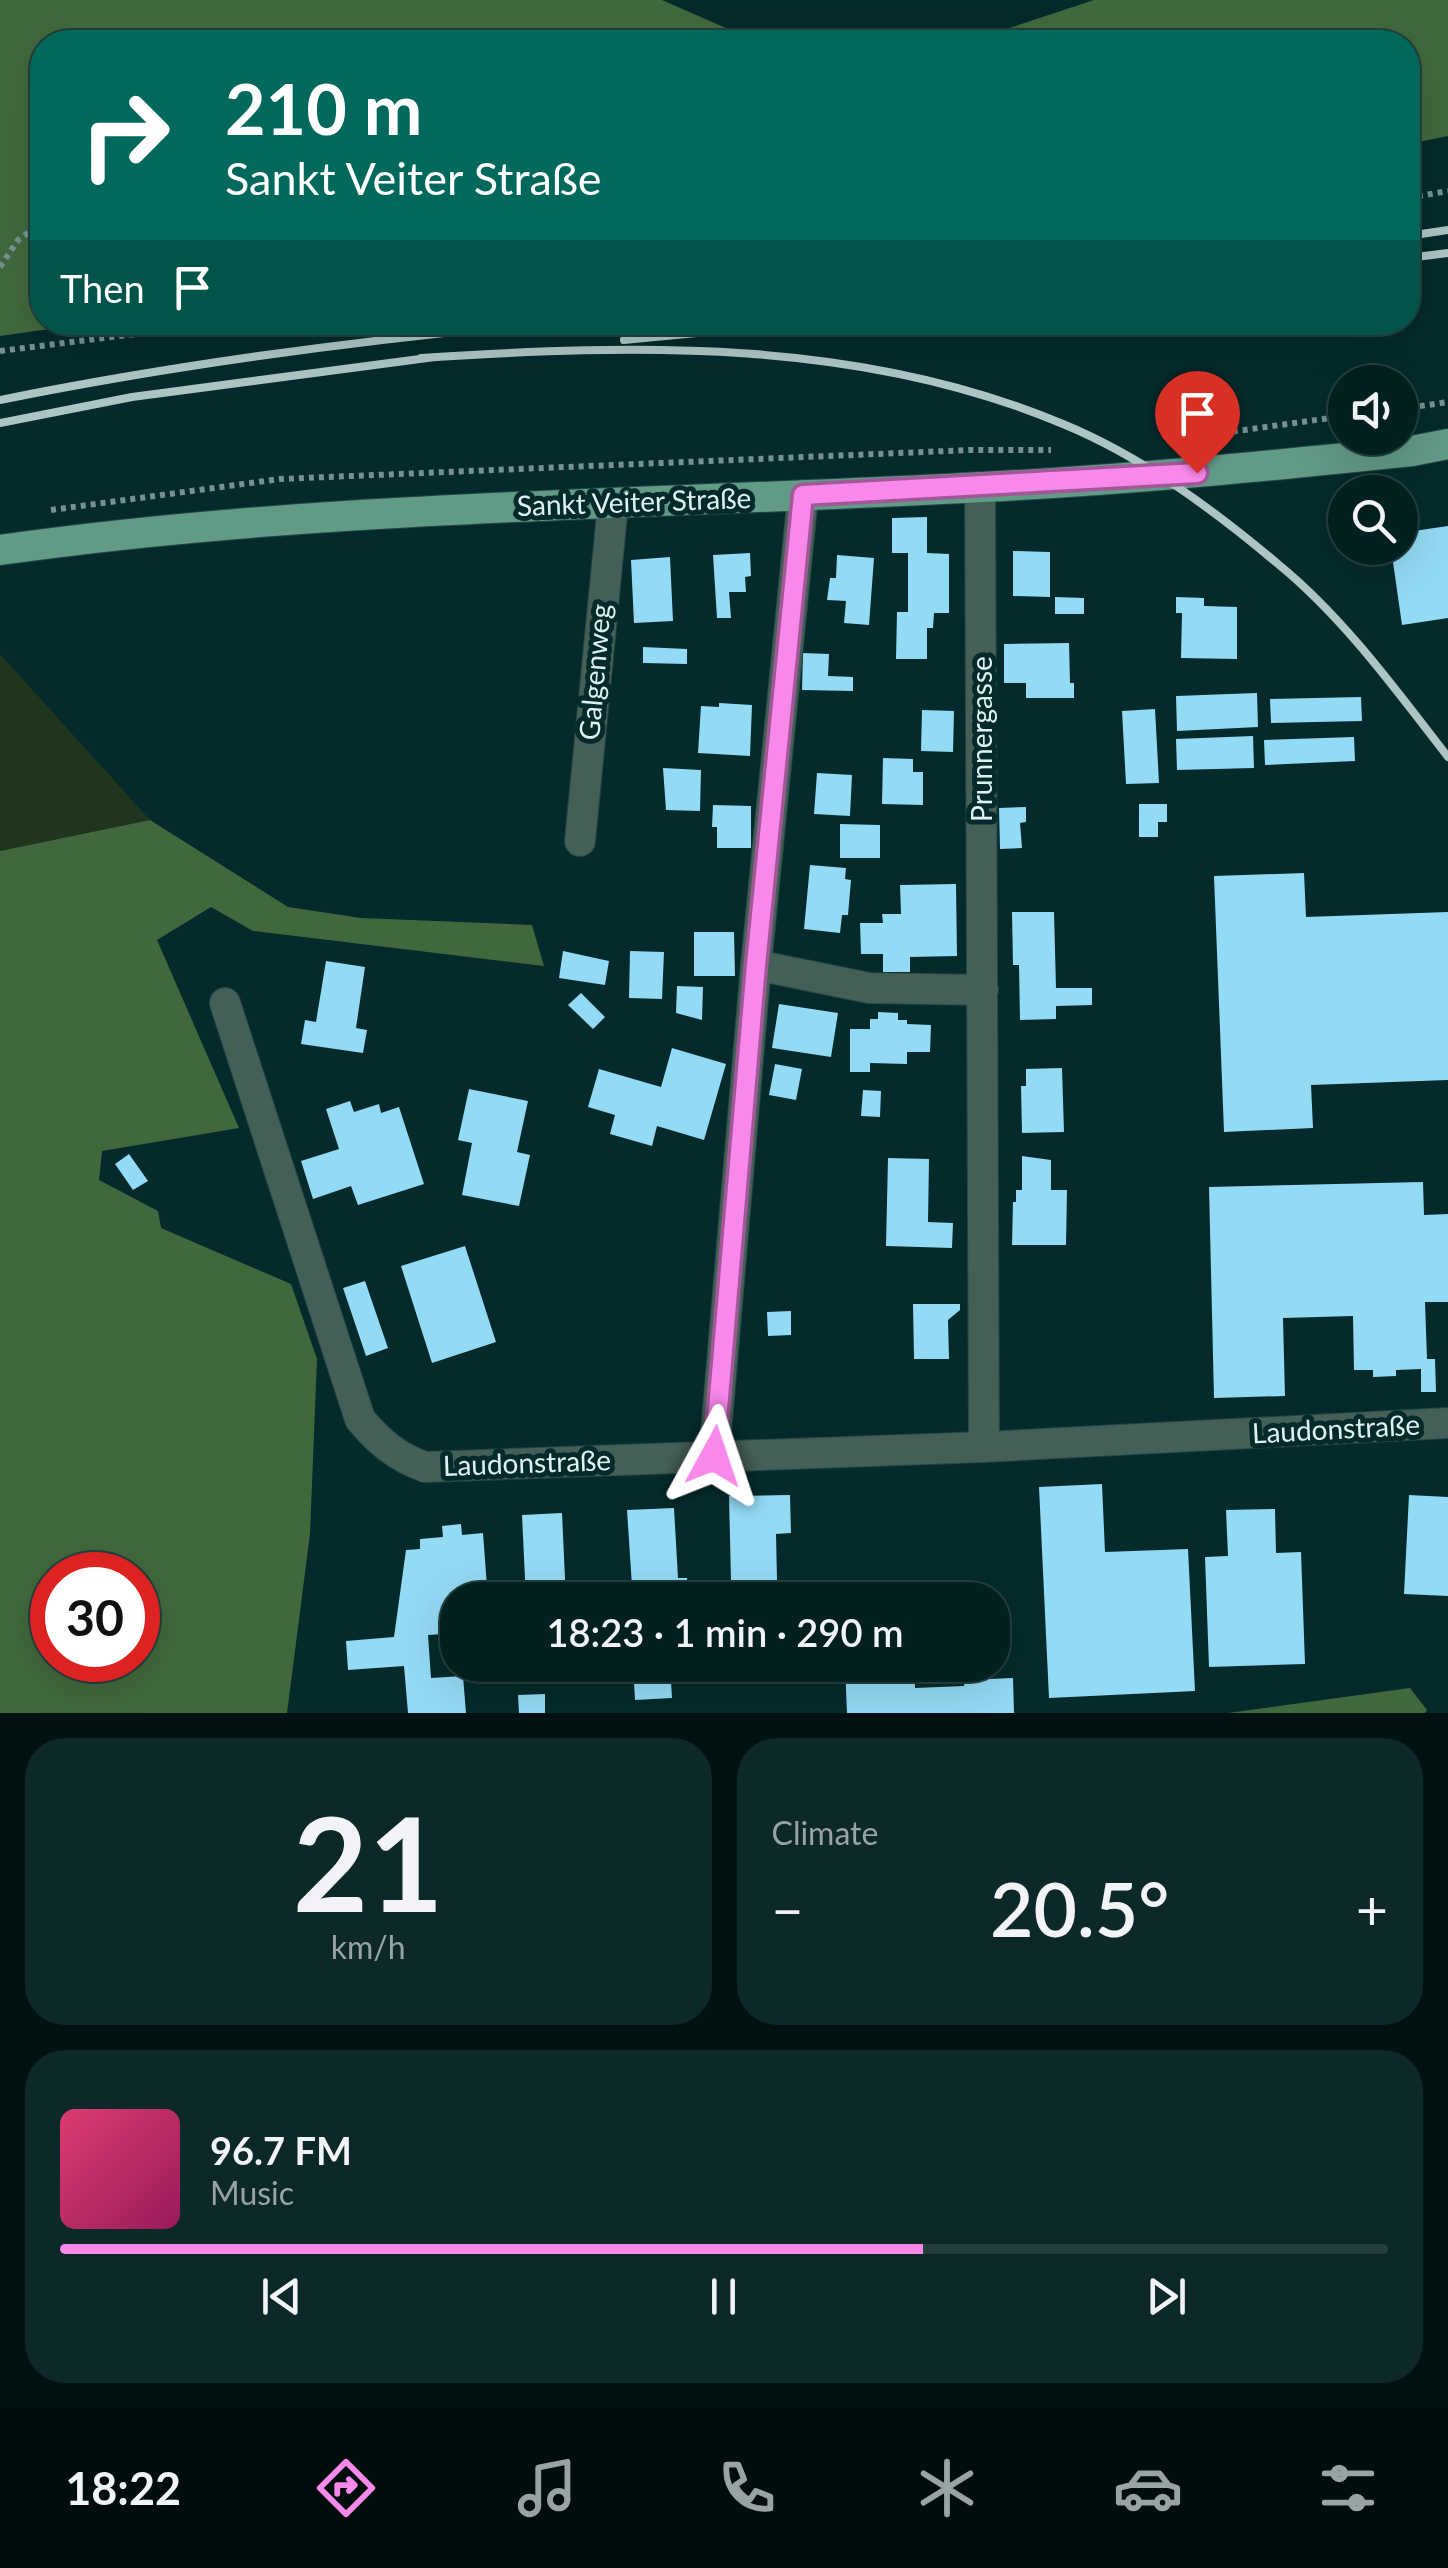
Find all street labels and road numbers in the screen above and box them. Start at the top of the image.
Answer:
street label: Sankt Veiter Straße [516,480,752,522]
street label: Galgenweg [571,602,617,741]
street label: Prunnergasse [964,656,998,822]
street label: Laudonstraße [1251,1407,1421,1449]
street label: Laudonstraße [442,1442,612,1482]

